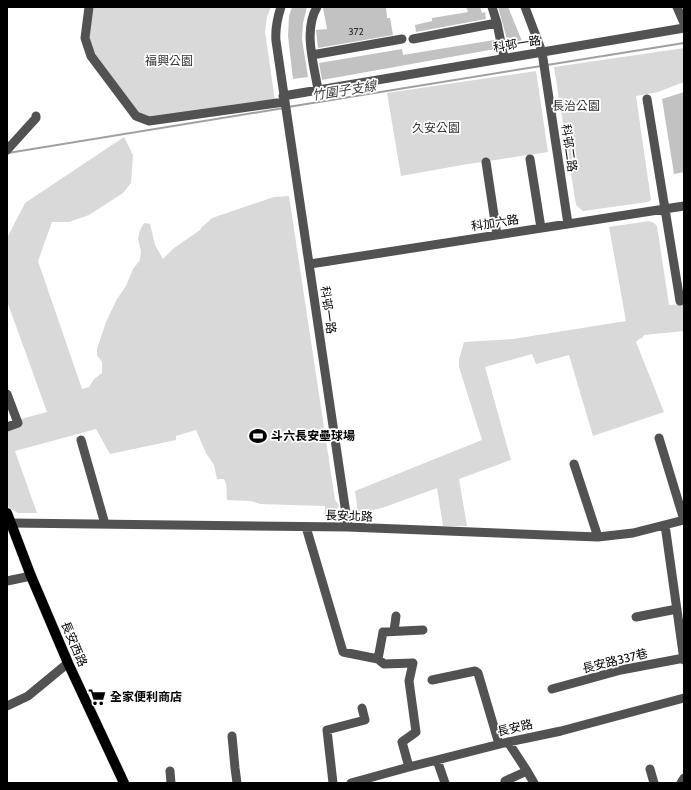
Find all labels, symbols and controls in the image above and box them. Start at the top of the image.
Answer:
house number: 372 [348,25,364,38]
street label: 科邨一路 [492,32,542,55]
park label: 福興公園 [145,53,193,68]
water label: 竹圍子支線 [311,77,379,103]
park label: 長治公園 [552,98,600,113]
park label: 久安公園 [412,120,460,135]
street label: 科邨二路 [559,123,580,173]
street label: 科加六路 [470,211,520,234]
street label: 科邨一路 [318,285,339,335]
sports icon: 斗六長安壘球場 [248,426,268,446]
place label: 斗六長安壘球場 [271,428,355,443]
street label: 長安北路 [325,507,373,524]
street label: 長安西路 [58,619,91,669]
street label: 長安路337巷 [581,645,649,676]
supermarket icon: 全家便利商店 [87,687,107,707]
place label: 全家便利商店 [110,689,182,704]
street label: 長安路 [496,716,534,739]

